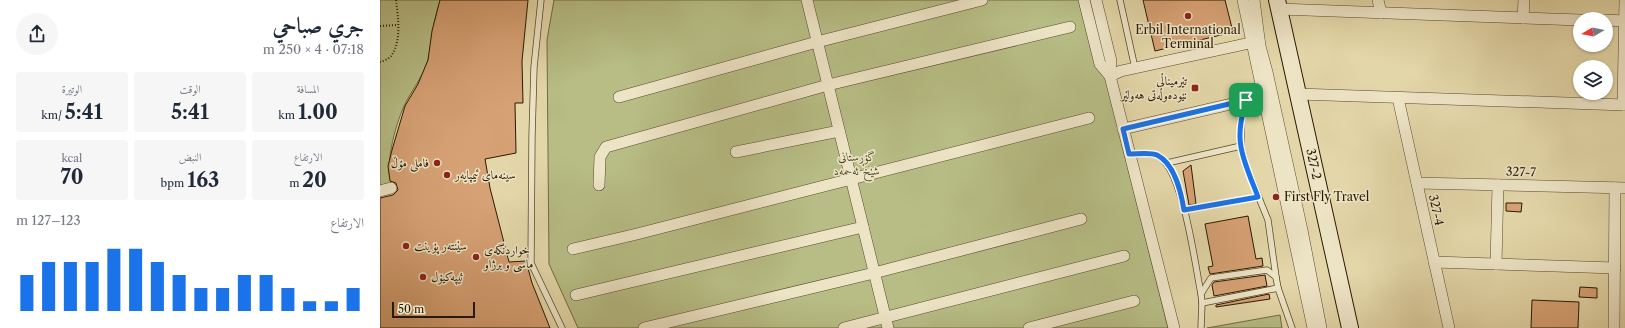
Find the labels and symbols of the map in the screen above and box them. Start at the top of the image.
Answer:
marker: Erbil International Terminal [1183,11,1193,21]
north arrow [1573,12,1613,52]
place label: Erbil International Terminal [1135,22,1241,51]
place label: تێرمیناڵی نێودەوڵەتی هەولێر [1119,73,1188,103]
marker: تێرمیناڵی نێودەوڵەتی هەولێر [1190,83,1200,93]
pin [1229,83,1263,117]
street label: 327-2 [1303,147,1325,181]
park label: گۆڕستانی شێخ ئەحمەد [834,149,880,182]
place label: فاملی مۆڵ [391,155,429,172]
marker: فاملی مۆڵ [432,158,442,168]
street label: 327-7 [1506,163,1536,180]
place label: سینەمای ئیمپایەر [454,167,516,183]
marker: سینەمای ئیمپایەر [442,170,452,180]
place label: First Fly Travel [1284,189,1370,204]
marker: First Fly Travel [1271,192,1281,202]
street label: 327-4 [1426,193,1447,227]
place label: سێنتەر پۆینت [414,238,467,255]
marker: سێنتەر پۆینت [401,241,411,251]
place label: خواردنگەی ماسی و برژاو [482,242,533,273]
marker: خواردنگەی ماسی و برژاو [471,252,481,262]
place label: ئیپەکیۆل [431,269,464,285]
marker: ئیپەکیۆل [418,272,428,282]
scale bar [392,300,475,319]

